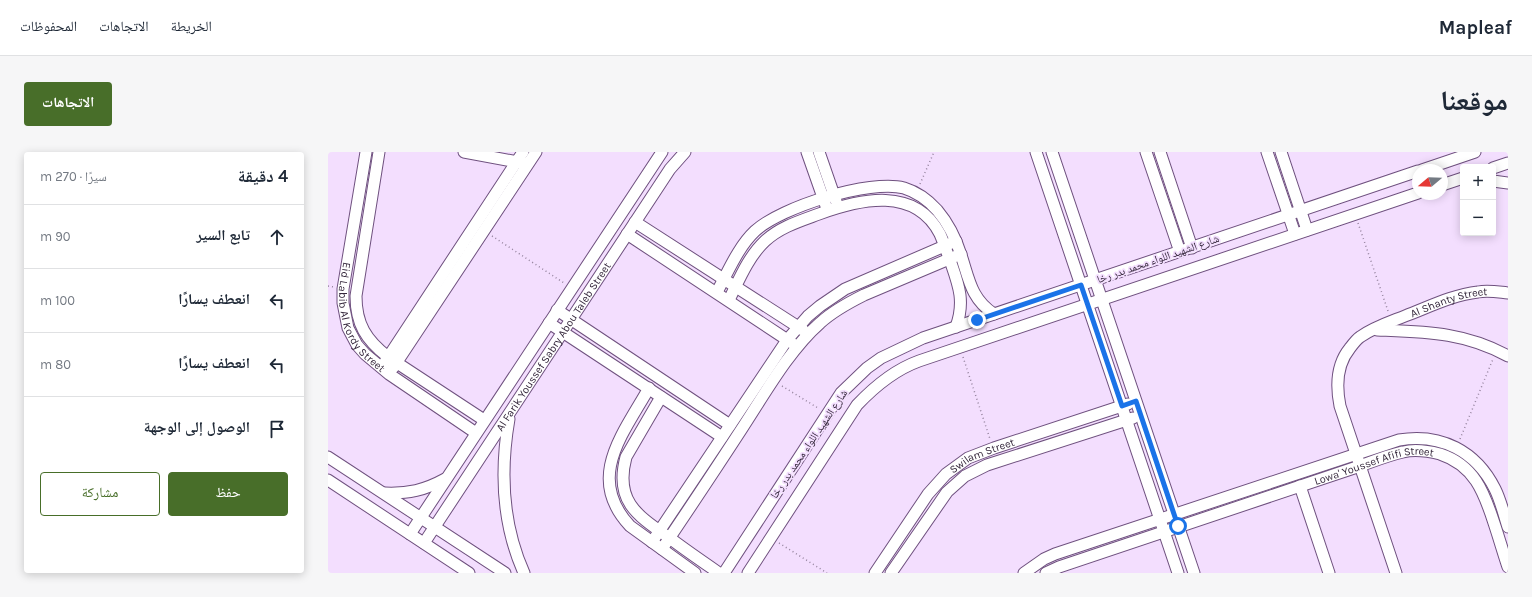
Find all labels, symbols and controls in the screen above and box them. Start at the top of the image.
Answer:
text: Mapleaf [1439,17,1512,39]
text: المحفوظات [20,18,77,35]
text: الاتجاهات [99,18,149,35]
text: الخريطة [171,18,212,35]
button: الاتجاهات [24,82,112,126]
text: موقعنا [1440,84,1508,117]
north arrow [1412,164,1448,200]
map controls [1460,164,1496,236]
button: + [1460,164,1496,200]
text: 4 دقيقة [238,166,288,186]
text: سيرًا · 270 m [40,169,107,184]
button: − [1460,200,1496,236]
text: تابع السير [196,226,250,244]
icon: ahead [266,226,288,248]
text: 90 m [40,229,71,244]
street label: شارع الشهيد اللواء محمد بدر رخا [1095,232,1221,286]
street label: Al Farik Youssef Sabry Abou Taleb Street [493,260,613,433]
street label: Eid Labib Al Kordy Street [336,261,388,375]
street label: Al Shanty Street [1408,285,1487,320]
text: انعطف يسارًا [178,290,250,308]
icon: left [266,290,288,312]
text: 100 m [40,293,75,308]
route end [968,311,986,329]
text: انعطف يسارًا [178,354,250,372]
icon: left [266,354,288,376]
text: 80 m [40,357,71,372]
street label: شارع الشهيد اللواء محمد بدر رخا [768,387,850,501]
text: الوصول إلى الوجهة [144,418,250,436]
icon: arrive [266,418,288,440]
street label: Swilam Street [947,435,1016,476]
street label: Lowa' Youssef Afifi Street [1312,444,1435,487]
button: مشاركة [40,472,160,516]
button: حفظ [168,472,288,516]
route start [1169,517,1187,535]

